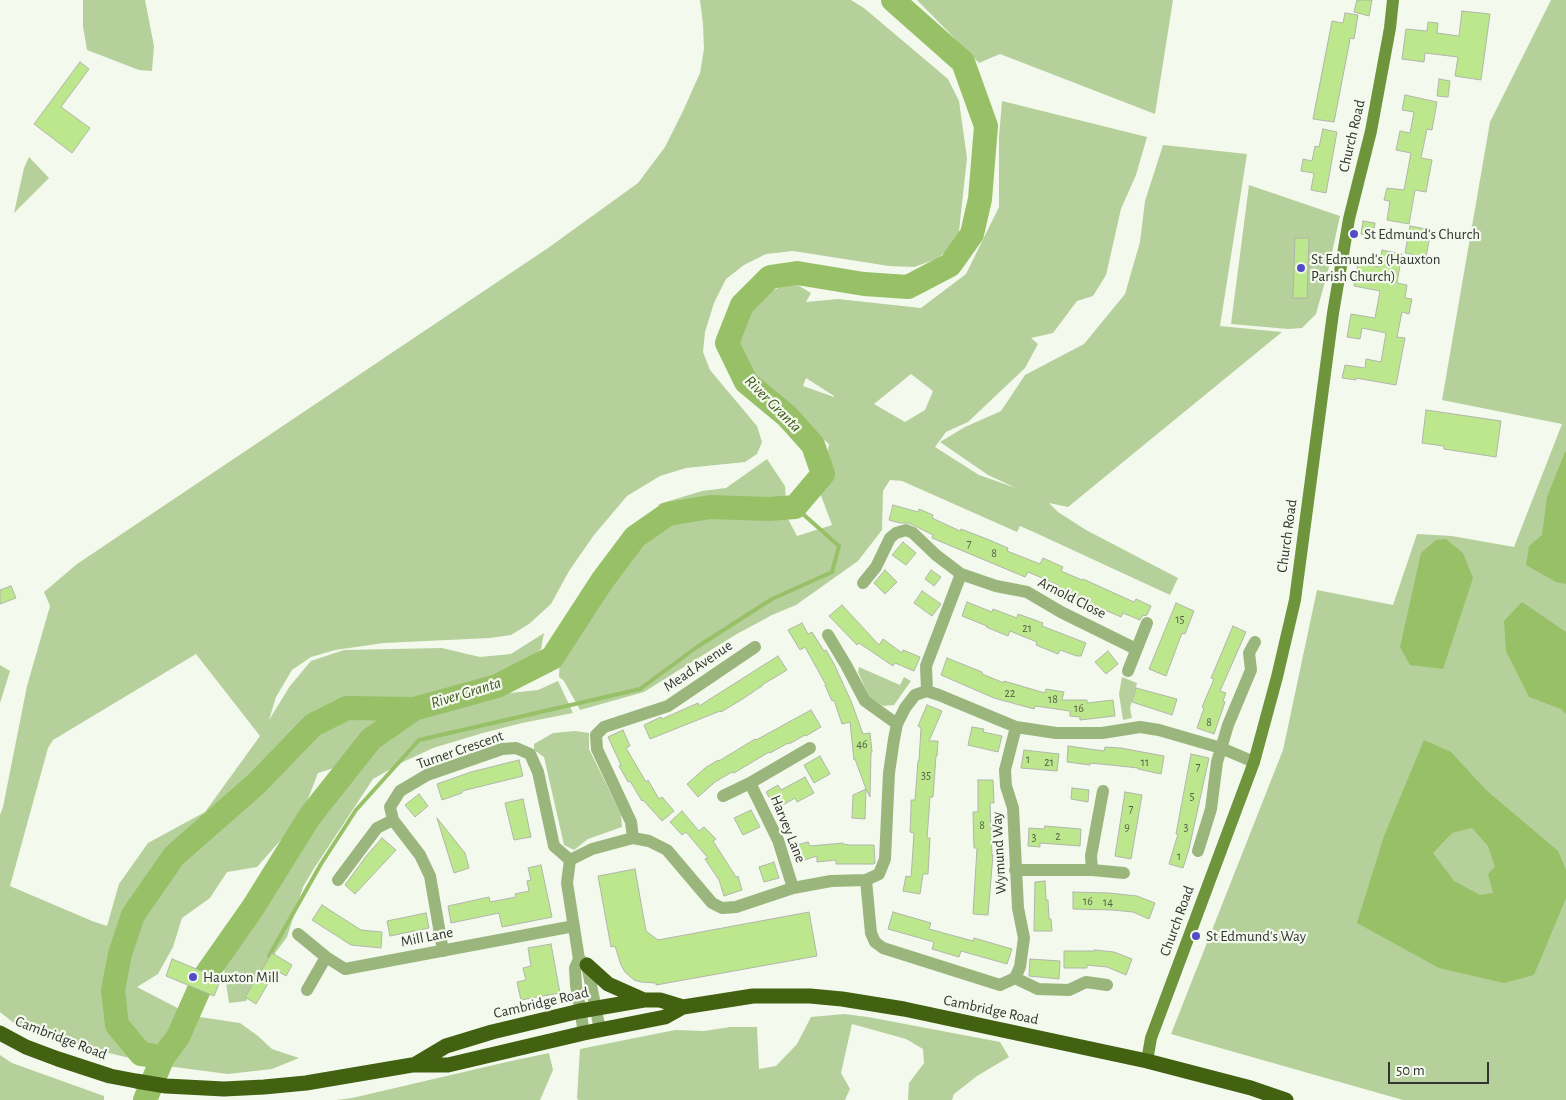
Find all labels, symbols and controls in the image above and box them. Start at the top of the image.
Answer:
street label: Church Road [1335,98,1369,174]
place label: St Edmund's Church [1364,225,1480,243]
marker: St Edmund's Church [1348,228,1360,240]
place label: St Edmund's (Hauxton Parish Church) [1311,250,1440,285]
marker: St Edmund's (Hauxton Parish Church) [1295,262,1307,274]
water label: River Granta [741,372,805,436]
street label: Church Road [1273,498,1301,574]
house number: 7 [966,536,972,550]
house number: 8 [991,546,997,560]
street label: Arnold Close [1035,573,1109,623]
house number: 15 [1175,612,1185,626]
house number: 21 [1022,621,1032,635]
street label: Mead Avenue [660,636,736,696]
water label: River Granta [429,673,503,713]
house number: 22 [1005,686,1015,700]
house number: 18 [1048,692,1058,706]
house number: 16 [1074,701,1084,715]
house number: 8 [1206,715,1212,729]
street label: Turner Crescent [414,727,506,773]
house number: 46 [856,737,868,751]
house number: 1 [1026,752,1030,766]
house number: 21 [1044,755,1054,769]
house number: 11 [1141,755,1149,769]
house number: 7 [1195,759,1201,773]
house number: 35 [921,768,931,782]
house number: 5 [1189,789,1195,803]
street label: Harvey Lane [766,793,810,865]
house number: 7 [1128,801,1134,815]
street label: Wymund Way [988,811,1010,895]
house number: 8 [979,818,985,832]
house number: 9 [1124,820,1130,834]
house number: 3 [1184,820,1188,834]
house number: 2 [1055,829,1061,843]
house number: 3 [1032,830,1036,844]
house number: 1 [1177,849,1181,863]
street label: Church Road [1156,883,1198,959]
house number: 16 [1083,894,1093,908]
house number: 14 [1103,895,1113,909]
street label: Mill Lane [399,923,455,951]
place label: St Edmund's Way [1206,927,1306,945]
marker: St Edmund's Way [1190,930,1202,942]
place label: Hauxton Mill [203,968,279,986]
marker: Hauxton Mill [187,971,199,983]
street label: Cambridge Road [492,983,590,1023]
street label: Cambridge Road [942,991,1040,1029]
street label: Cambridge Road [13,1012,109,1064]
scale bar [1391,1052,1492,1084]
text: 50 m [1396,1063,1425,1078]

